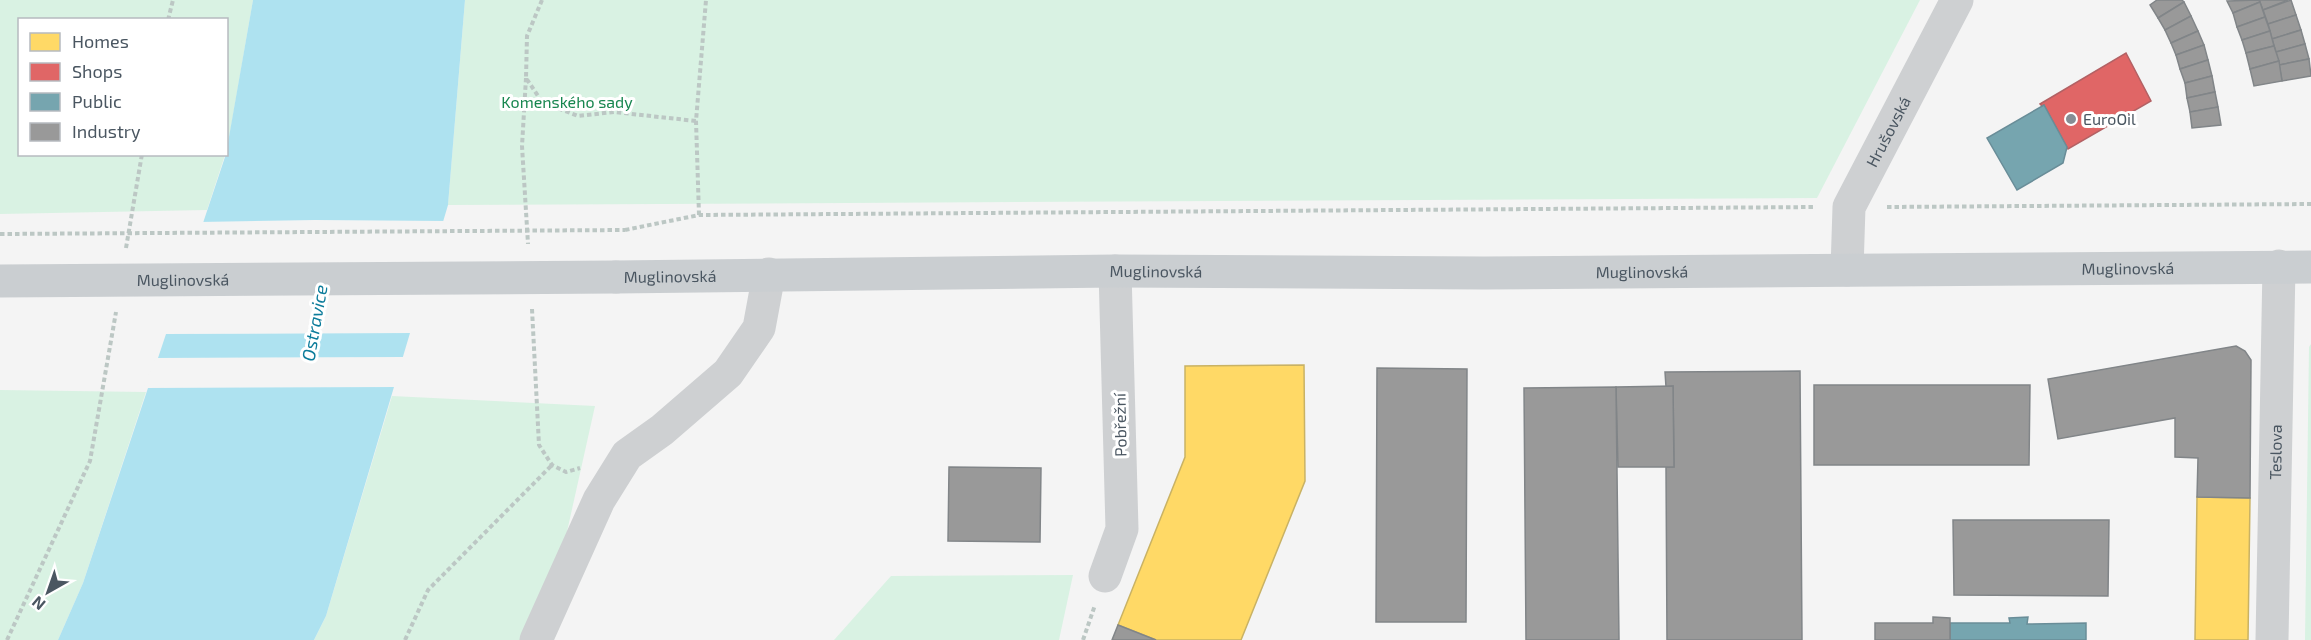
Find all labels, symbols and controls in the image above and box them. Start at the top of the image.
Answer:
legend [18,18,228,156]
text: Homes [72,30,129,52]
text: Shops [72,60,122,82]
text: Public [72,90,122,112]
park label: Komenského sady [501,92,633,111]
street label: Hrušovská [1862,93,1914,170]
place label: EuroOil [2083,109,2136,128]
marker: EuroOil [2064,112,2078,126]
text: Industry [72,120,141,142]
street label: Muglinovská [2082,258,2174,278]
street label: Muglinovská [1110,261,1202,280]
street label: Muglinovská [1596,262,1688,281]
street label: Muglinovská [624,266,716,286]
street label: Muglinovská [137,270,229,289]
water label: Ostravice [296,282,332,363]
street label: Pobřežní [1109,392,1130,457]
street label: Teslova [2265,424,2285,480]
north arrow [18,562,78,622]
text: N [28,593,49,615]

